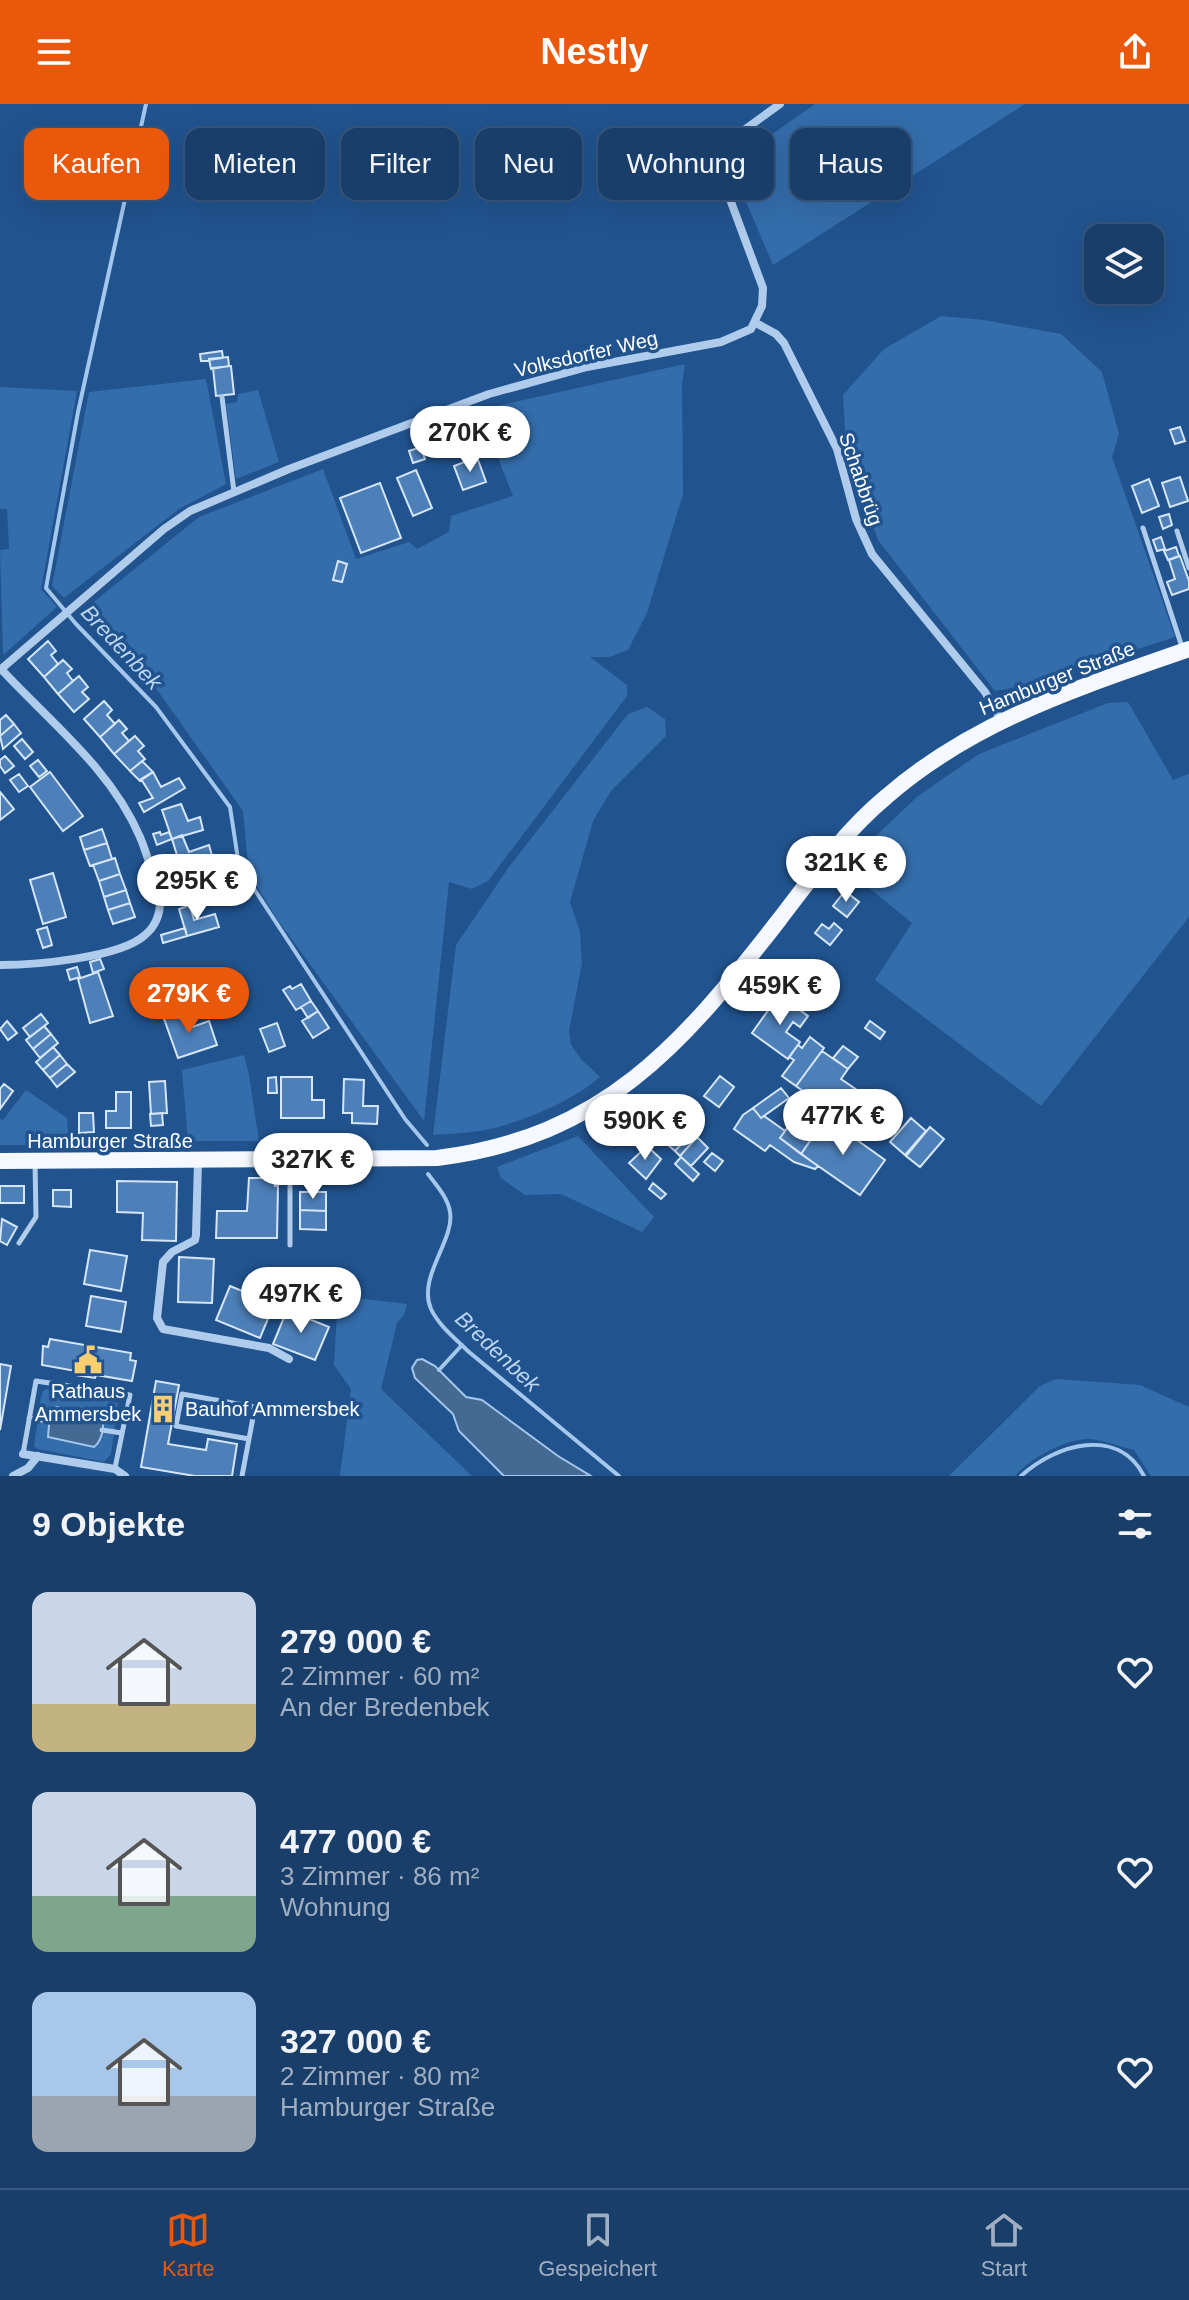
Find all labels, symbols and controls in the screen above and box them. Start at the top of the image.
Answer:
icon: menu [32,30,76,74]
icon: share [1113,30,1157,74]
text: Nestly [540,31,649,72]
chip: Kaufen [24,128,169,200]
chip: Mieten [185,128,325,200]
chip: Filter [341,128,459,200]
chip: Neu [475,128,582,200]
chip: Wohnung [598,128,774,200]
chip: Haus [790,128,911,200]
map controls [1084,224,1164,304]
button: layers [1084,224,1164,304]
street label: Volksdorfer Weg [512,327,660,381]
pin: 270K € [405,406,535,474]
text: 270K € [428,417,512,447]
street label: Schabbrüg [835,430,887,528]
water label: Bredenbek [76,600,168,696]
street label: Hamburger Straße [976,637,1138,719]
pin: 321K € [781,836,911,904]
text: 321K € [804,847,888,877]
pin: 295K € [132,854,262,922]
text: 295K € [155,865,239,895]
pin: 459K € [715,959,845,1027]
pin: 279K € [124,967,254,1035]
text: 459K € [738,970,822,1000]
text: 279K € [147,978,231,1008]
pin: 477K € [778,1089,908,1157]
pin: 590K € [580,1094,710,1162]
text: 477K € [801,1100,885,1130]
text: 590K € [603,1105,687,1135]
street label: Hamburger Straße [27,1130,193,1152]
pin: 327K € [248,1133,378,1201]
text: 327K € [271,1144,355,1174]
pin: 497K € [236,1267,366,1335]
text: 497K € [259,1278,343,1308]
water label: Bredenbek [450,1306,546,1397]
public building icon: Rathaus Ammersbek [73,1345,103,1375]
place label: Rathaus Ammersbek [35,1380,142,1425]
building icon: Bauhof Ammersbek [148,1394,178,1424]
place label: Bauhof Ammersbek [185,1398,361,1420]
icon: filters [1113,1502,1157,1546]
text: 9 Objekte [32,1505,185,1543]
text: 279 000 € [280,1622,431,1660]
icon: home [96,1624,192,1720]
icon: heart [1113,1650,1157,1694]
text: 2 Zimmer · 60 m² [280,1661,479,1691]
text: An der Bredenbek [280,1692,490,1722]
text: 477 000 € [280,1822,431,1860]
icon: home [96,1824,192,1920]
icon: heart [1113,1850,1157,1894]
text: 3 Zimmer · 86 m² [280,1861,479,1891]
text: Wohnung [280,1892,391,1922]
text: 327 000 € [280,2022,431,2060]
icon: home [96,2024,192,2120]
icon: heart [1113,2050,1157,2094]
text: 2 Zimmer · 80 m² [280,2061,479,2091]
text: Hamburger Straße [280,2092,495,2122]
tab: Karte [162,2208,214,2282]
tab: Gespeichert [538,2208,657,2282]
tab: Start [981,2208,1027,2282]

